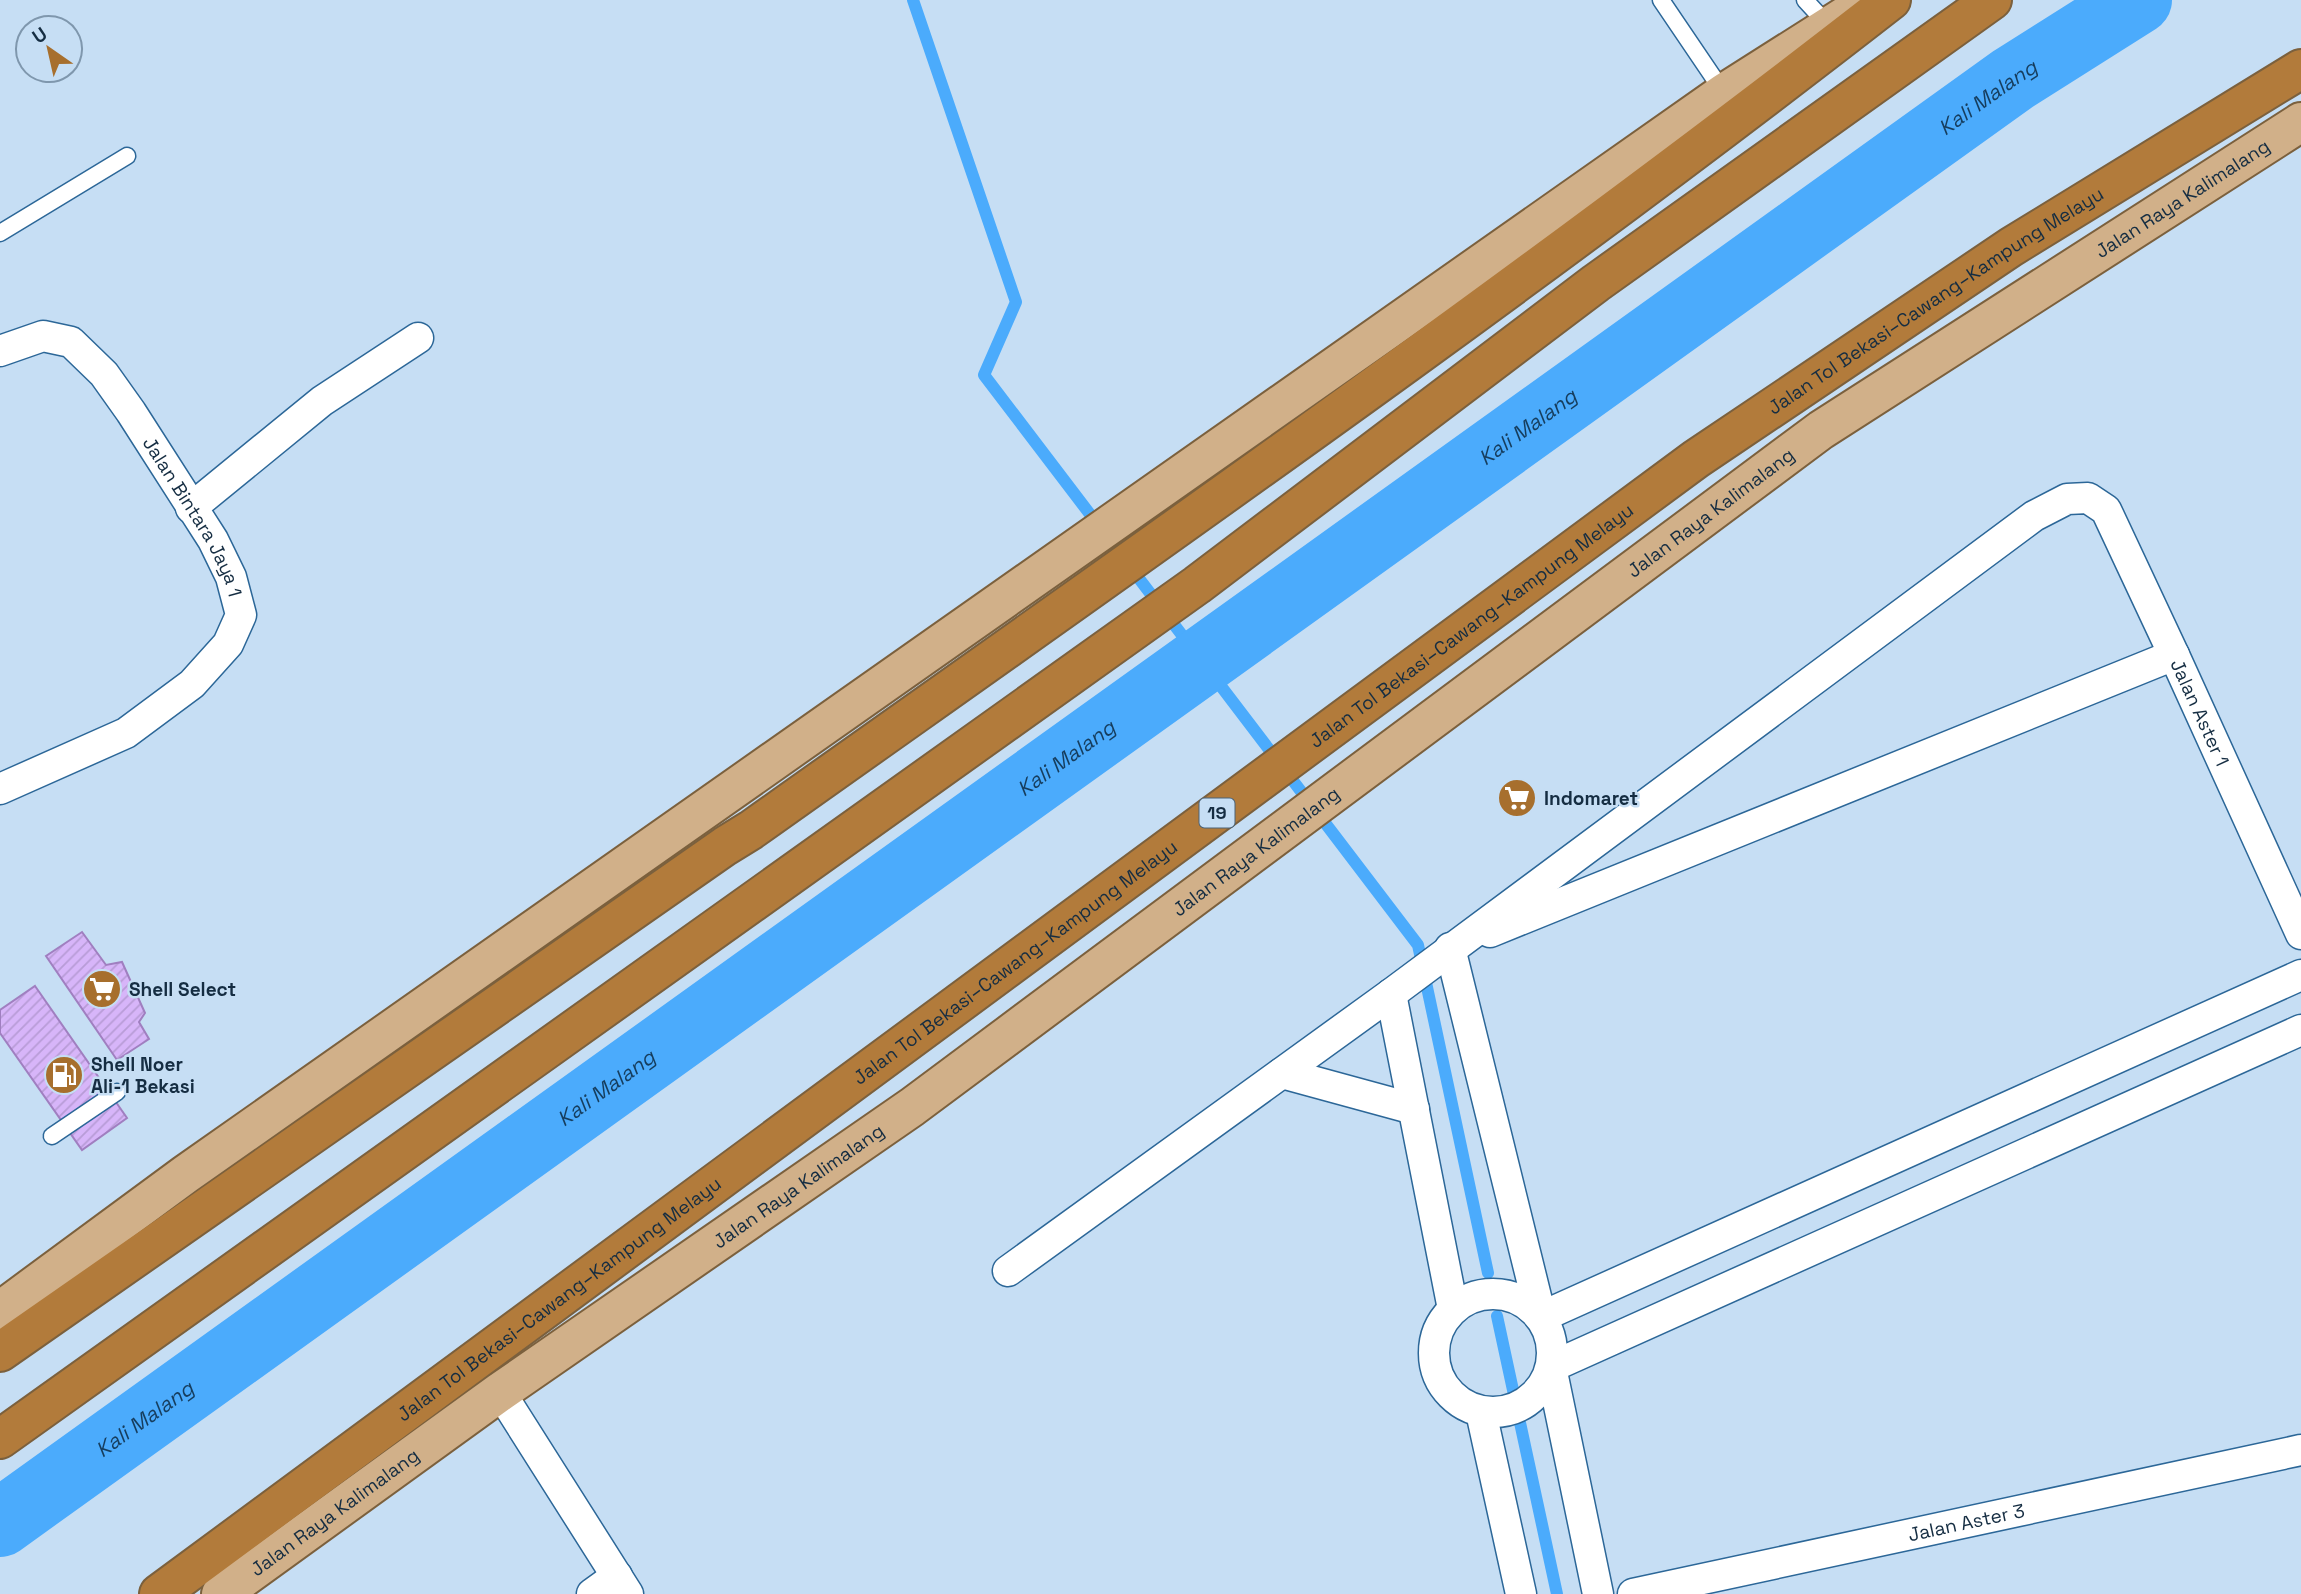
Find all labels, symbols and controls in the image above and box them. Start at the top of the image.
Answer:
north arrow [14,14,84,84]
text: U [27,21,52,49]
water label: Kali Malang [1933,53,2043,141]
street label: Jalan Raya Kalimalang [2090,133,2274,264]
street label: Jalan Tol Bekasi–Cawang–Kampung Melayu [1763,181,2108,420]
water label: Kali Malang [1473,382,1583,471]
street label: Jalan Bintara Jaya 1 [137,432,248,600]
street label: Jalan Raya Kalimalang [1622,442,1799,583]
street label: Jalan Tol Bekasi–Cawang–Kampung Melayu [1304,498,1638,754]
street label: Jalan Aster 1 [2165,655,2235,770]
water label: Kali Malang [1011,713,1121,802]
supermarket icon: Indomaret [1496,777,1538,819]
street label: Jalan Raya Kalimalang [1167,781,1345,922]
place label: Indomaret [1544,786,1638,811]
road number: 19 [1200,798,1234,828]
street label: Jalan Tol Bekasi–Cawang–Kampung Melayu [848,834,1182,1090]
supermarket icon: Shell Select [81,968,123,1010]
place label: Shell Select [129,977,236,1002]
water label: Kali Malang [552,1043,661,1132]
place label: Shell Noer Ali-1 Bekasi [91,1052,195,1099]
fuel station icon: Shell Noer Ali-1 Bekasi [43,1054,85,1096]
street label: Jalan Raya Kalimalang [708,1118,889,1254]
street label: Jalan Tol Bekasi–Cawang–Kampung Melayu [392,1171,726,1427]
water label: Kali Malang [90,1374,200,1463]
street label: Jalan Raya Kalimalang [245,1443,424,1582]
street label: Jalan Aster 3 [1906,1498,2027,1547]

